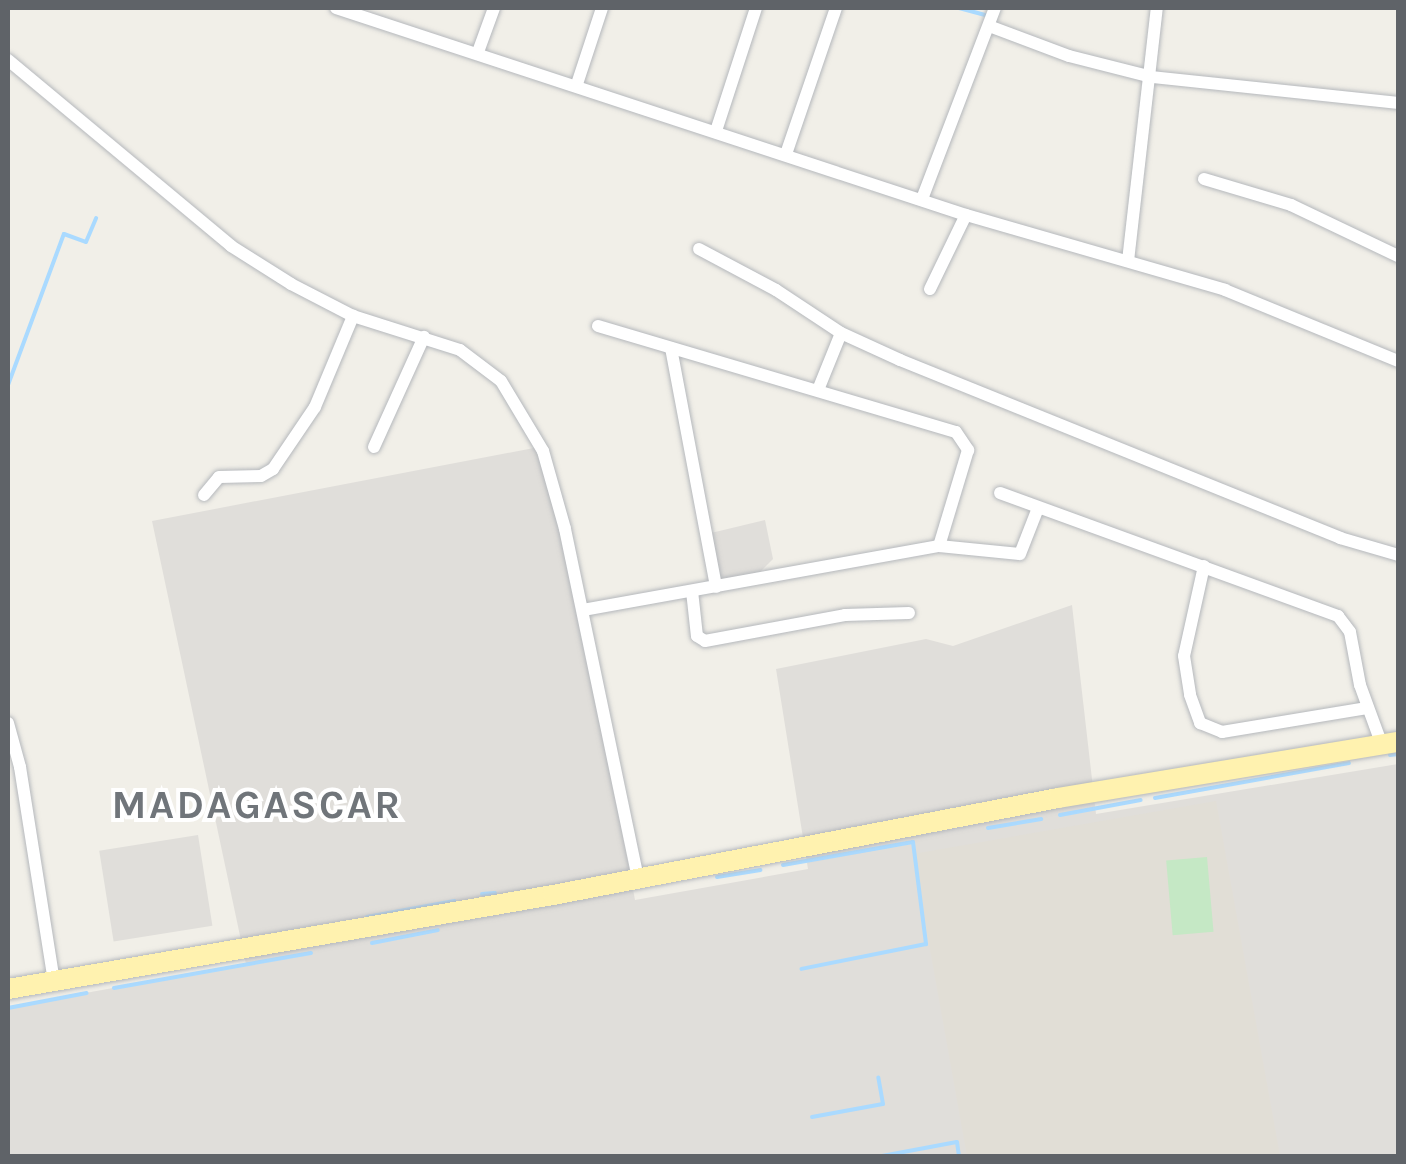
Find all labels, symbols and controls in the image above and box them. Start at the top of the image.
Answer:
district label: MADAGASCAR [111,781,403,829]

